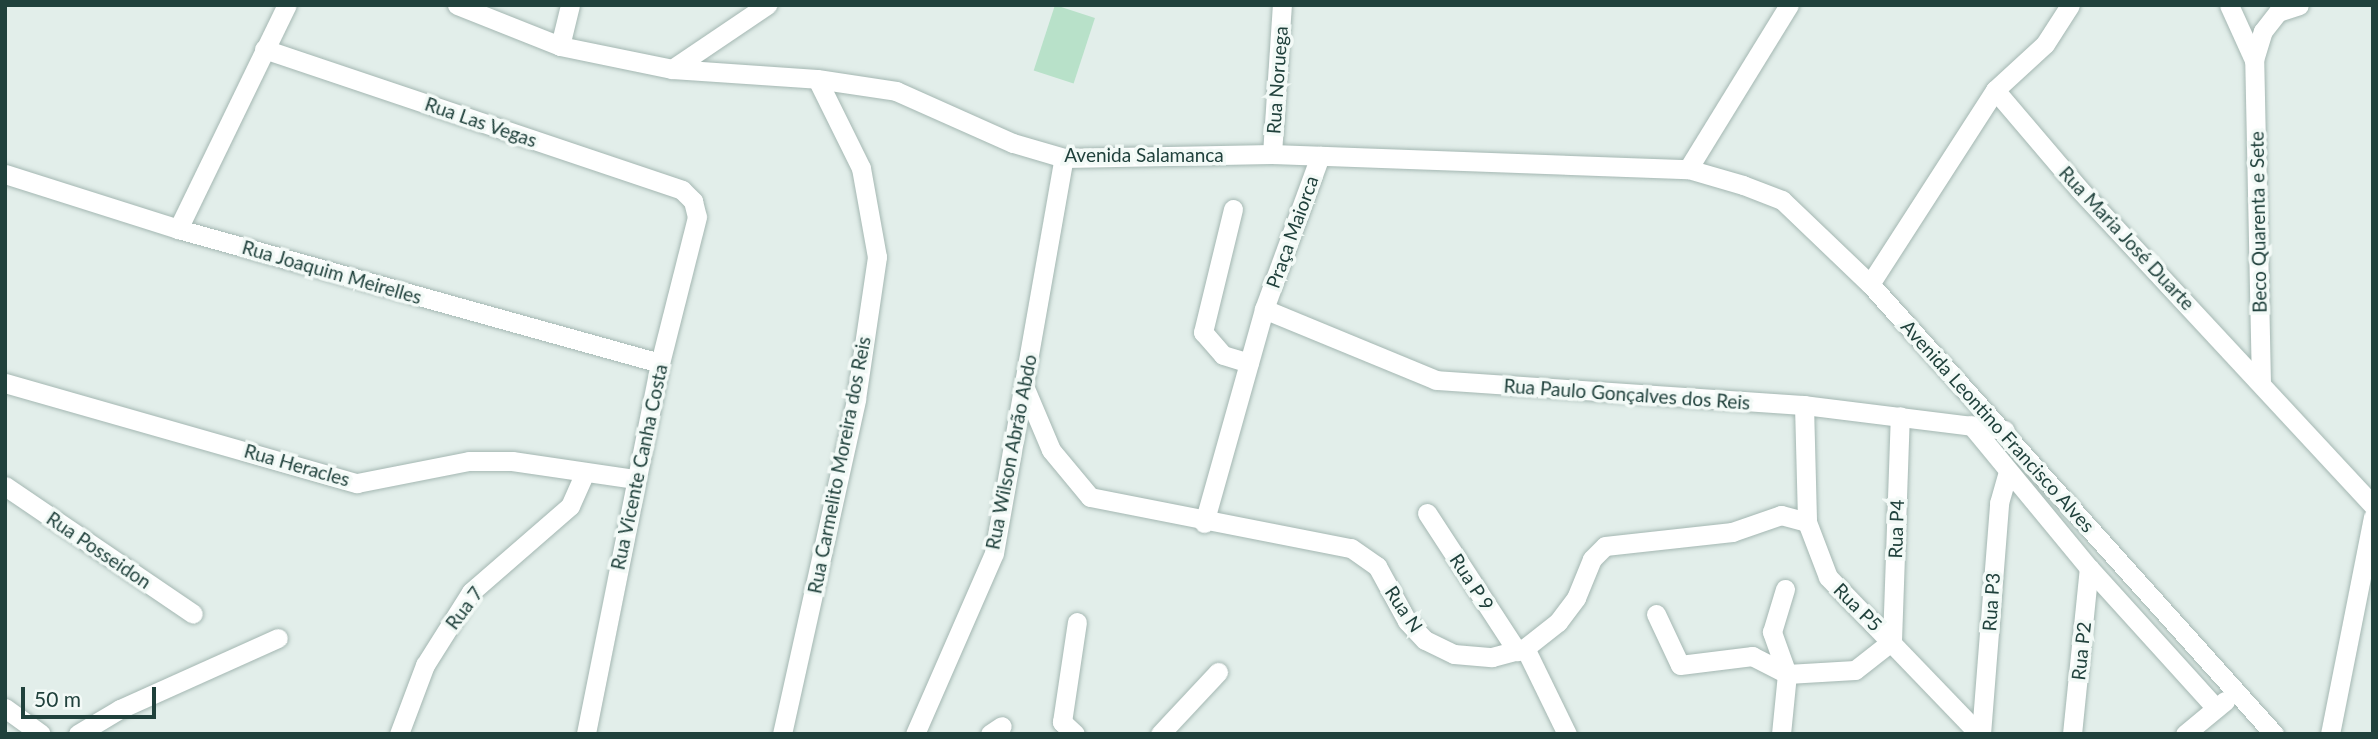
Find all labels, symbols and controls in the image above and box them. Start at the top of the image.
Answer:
street label: Rua Noruega [1262,25,1292,135]
street label: Rua Las Vegas [422,92,540,152]
street label: Beco Quarenta e Sete [2245,131,2271,313]
street label: Avenida Salamanca [1064,144,1224,166]
street label: Rua Maria José Duarte [2054,161,2200,315]
street label: Praça Maiorca [1261,173,1323,291]
street label: Rua Joaquim Meirelles [239,235,425,309]
street label: Avenida Leontino Francisco Alves [1896,315,2100,537]
street label: Rua Carmelito Moreira dos Reis [803,334,875,596]
street label: Rua Wilson Abrão Abdo [981,352,1041,552]
street label: Rua Vicente Canha Costa [606,362,672,572]
street label: Rua Paulo Gonçalves dos Reis [1503,374,1751,414]
street label: Rua Heracles [242,439,352,491]
street label: Rua P4 [1884,499,1908,559]
street label: Rua Posseidon [42,507,156,593]
street label: Rua P 9 [1445,549,1499,615]
street label: Rua P3 [1978,572,2004,632]
street label: Rua P5 [1829,578,1887,636]
street label: Rua 7 [441,582,487,634]
street label: Rua N [1380,582,1428,636]
street label: Rua P2 [2067,621,2095,681]
scale bar [24,672,159,716]
text: 50 m [34,686,81,711]

